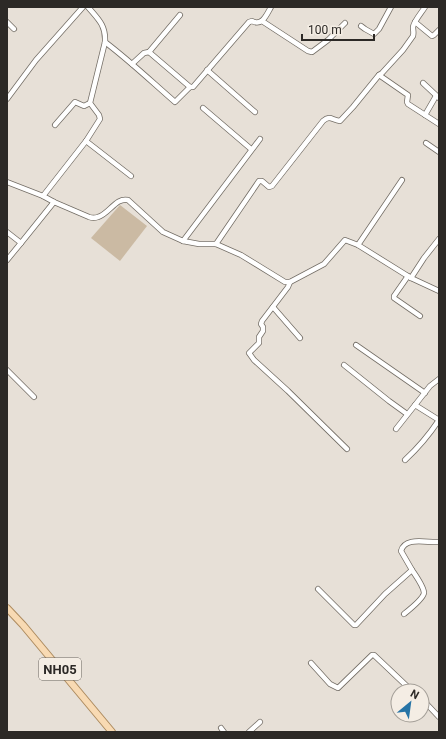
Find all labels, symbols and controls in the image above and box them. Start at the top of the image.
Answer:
scale bar [302,16,374,42]
text: 100 m [308,23,342,37]
road number: NH05 [39,658,81,680]
north arrow [390,683,430,723]
text: N [408,687,421,702]

